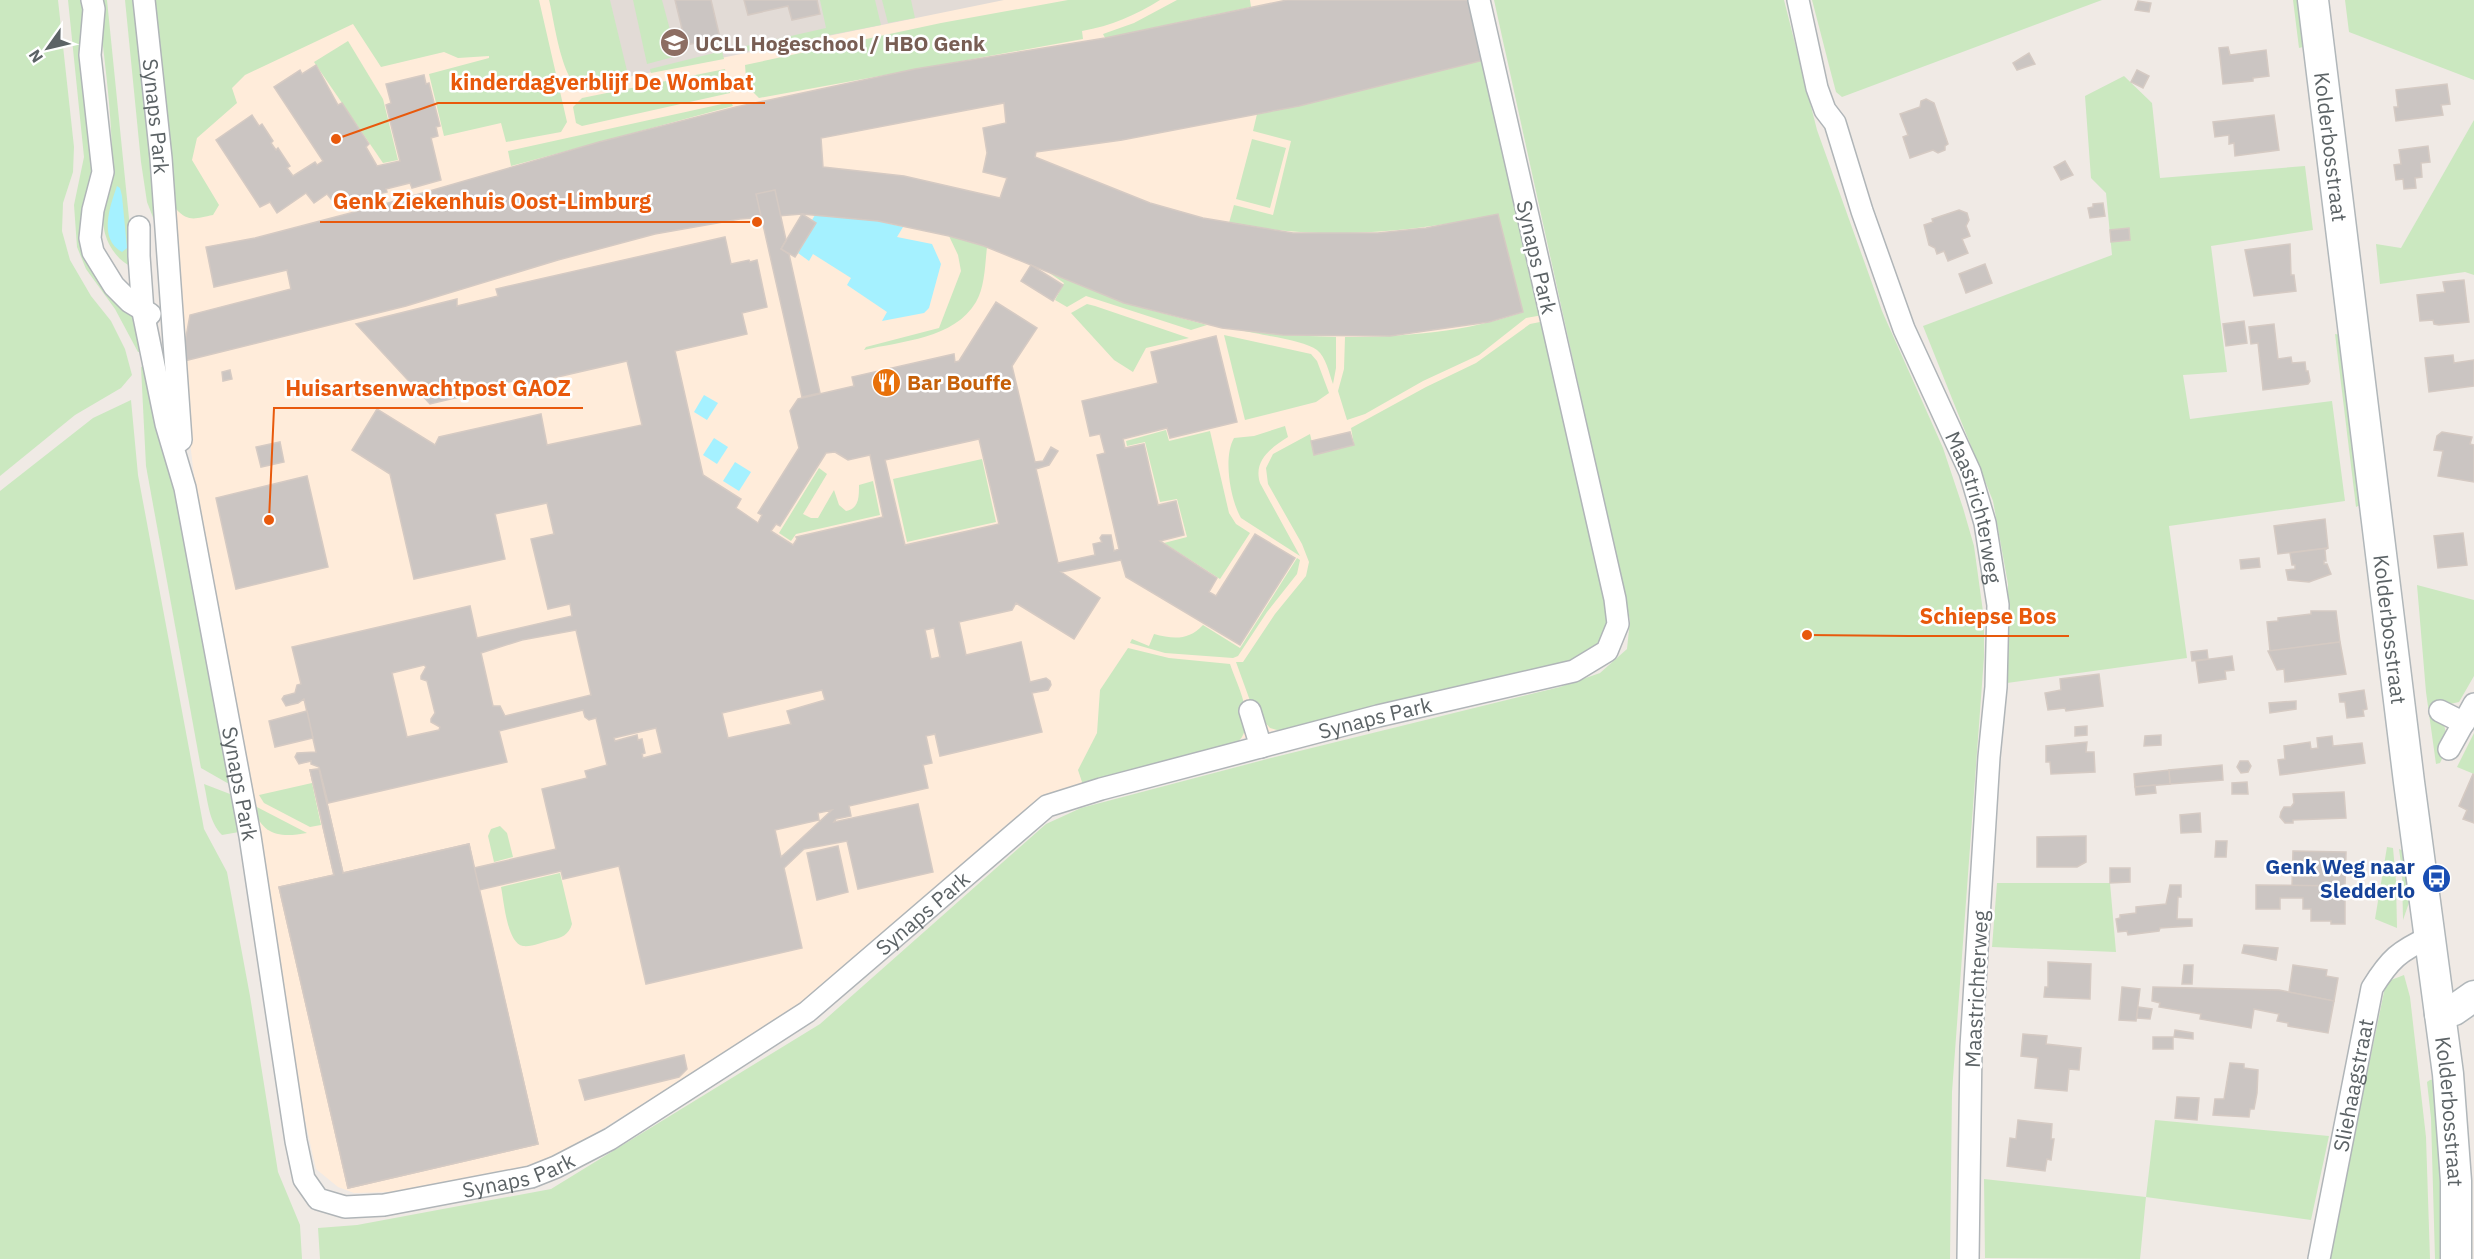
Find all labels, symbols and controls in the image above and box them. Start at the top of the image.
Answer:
north arrow [18,18,78,78]
school or university icon: UCLL Hogeschool / HBO Genk [658,27,690,59]
place label: UCLL Hogeschool / HBO Genk [695,29,986,57]
text: N [24,46,47,67]
street label: Synaps Park [136,57,176,175]
callout: kinderdagverblijf De Wombat [438,63,765,103]
text: kinderdagverblijf De Wombat [450,67,754,96]
street label: Kolderbosstraat [2308,70,2354,223]
callout: Genk Ziekenhuis Oost-Limburg [320,182,663,222]
text: Genk Ziekenhuis Oost-Limburg [333,186,652,215]
street label: Synaps Park [1510,197,1564,317]
restaurant icon: Bar Bouffe [870,366,902,398]
callout: Huisartsenwachtpost GAOZ [274,368,583,408]
place label: Bar Bouffe [907,368,1012,396]
text: Huisartsenwachtpost GAOZ [285,373,571,402]
street label: Maastrichterweg [1939,427,2008,586]
street label: Kolderbosstraat [2367,553,2413,706]
callout: Schiepse Bos [1908,596,2069,636]
text: Schiepse Bos [1919,601,2057,630]
street label: Synaps Park [1315,690,1434,745]
street label: Synaps Park [216,724,265,843]
place label: Genk Weg naar Sledderlo [2265,852,2416,904]
bus stop icon: Genk Weg naar Sledderlo [2420,862,2452,894]
street label: Synaps Park [869,865,975,961]
street label: Maastrichterweg [1958,910,1994,1068]
street label: Sliehaagstraat [2326,1016,2380,1154]
street label: Kolderbosstraat [2429,1035,2470,1187]
street label: Synaps Park [460,1146,579,1204]

